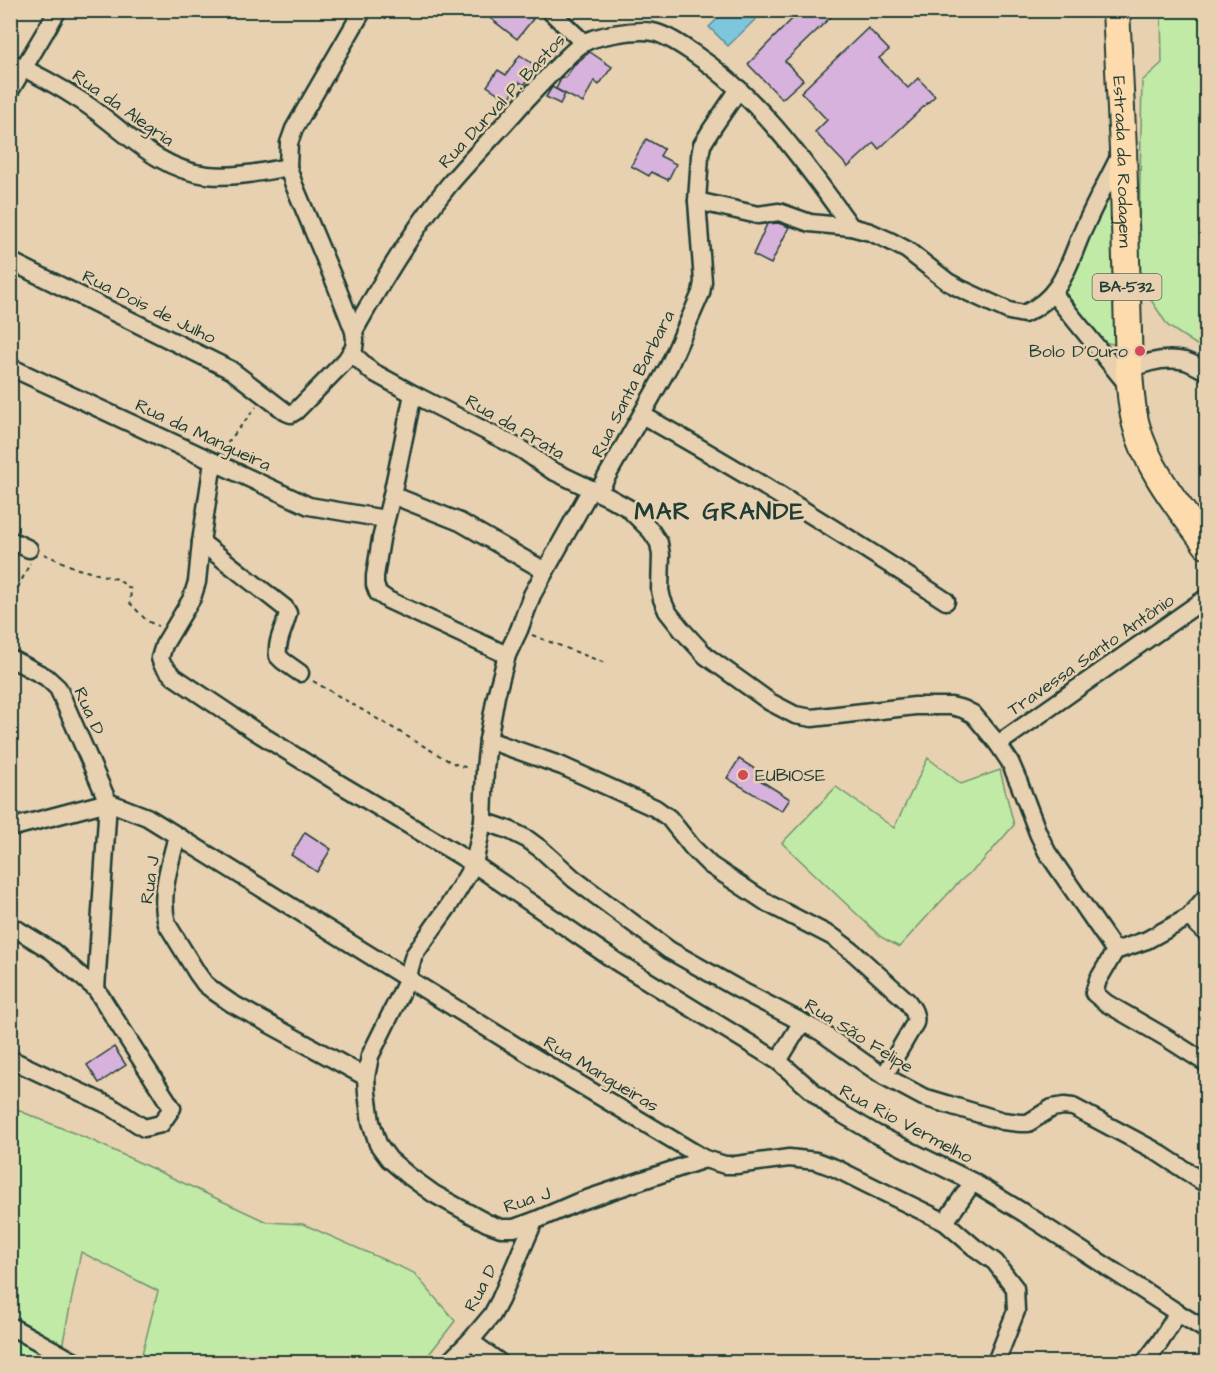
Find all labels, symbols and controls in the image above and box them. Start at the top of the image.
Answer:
street label: Rua Durval P. Bastos [433,28,571,174]
street label: Rua da Alegria [66,64,179,153]
street label: Estrada da Rodagem [1107,75,1138,248]
street label: Rua Dois de Julho [78,264,220,350]
road number: BA-532 [1092,274,1162,300]
street label: Rua Santa Barbara [585,306,681,462]
place label: Bolo D'Ouro [1029,339,1128,364]
marker: Bolo D'Ouro [1133,344,1147,358]
street label: Rua da Prata [461,388,569,466]
street label: Rua da Mangueira [131,393,275,478]
district label: MAR GRANDE [635,495,805,529]
street label: Travessa Santo Antônio [1003,588,1179,722]
street label: Rua D [67,683,111,739]
place label: EUBIOSE [755,763,826,788]
marker: EUBIOSE [736,768,750,782]
street label: Rua J [134,854,166,905]
street label: Rua São Felipe [800,993,918,1080]
street label: Rua Mangueiras [538,1030,663,1119]
street label: Rua Rio Vermelho [835,1078,977,1170]
street label: Rua J [500,1181,554,1219]
street label: Rua D [458,1260,504,1316]

